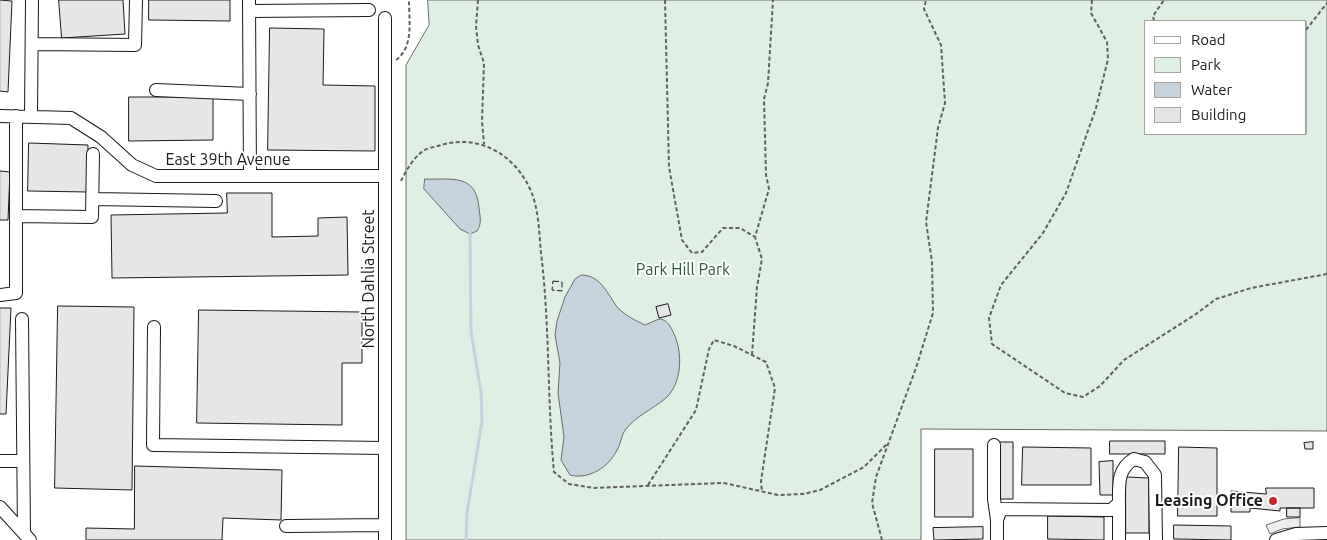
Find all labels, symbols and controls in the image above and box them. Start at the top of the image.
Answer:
legend [1144,20,1307,135]
text: Road [1191,31,1226,48]
text: Park [1191,56,1221,73]
text: Water [1191,81,1232,98]
text: Building [1191,106,1246,123]
street label: East 39th Avenue [165,150,291,170]
street label: North Dahlia Street [359,209,379,349]
park label: Park Hill Park [636,260,730,280]
place label: Leasing Office [1155,491,1263,511]
marker: Leasing Office [1267,495,1279,507]

